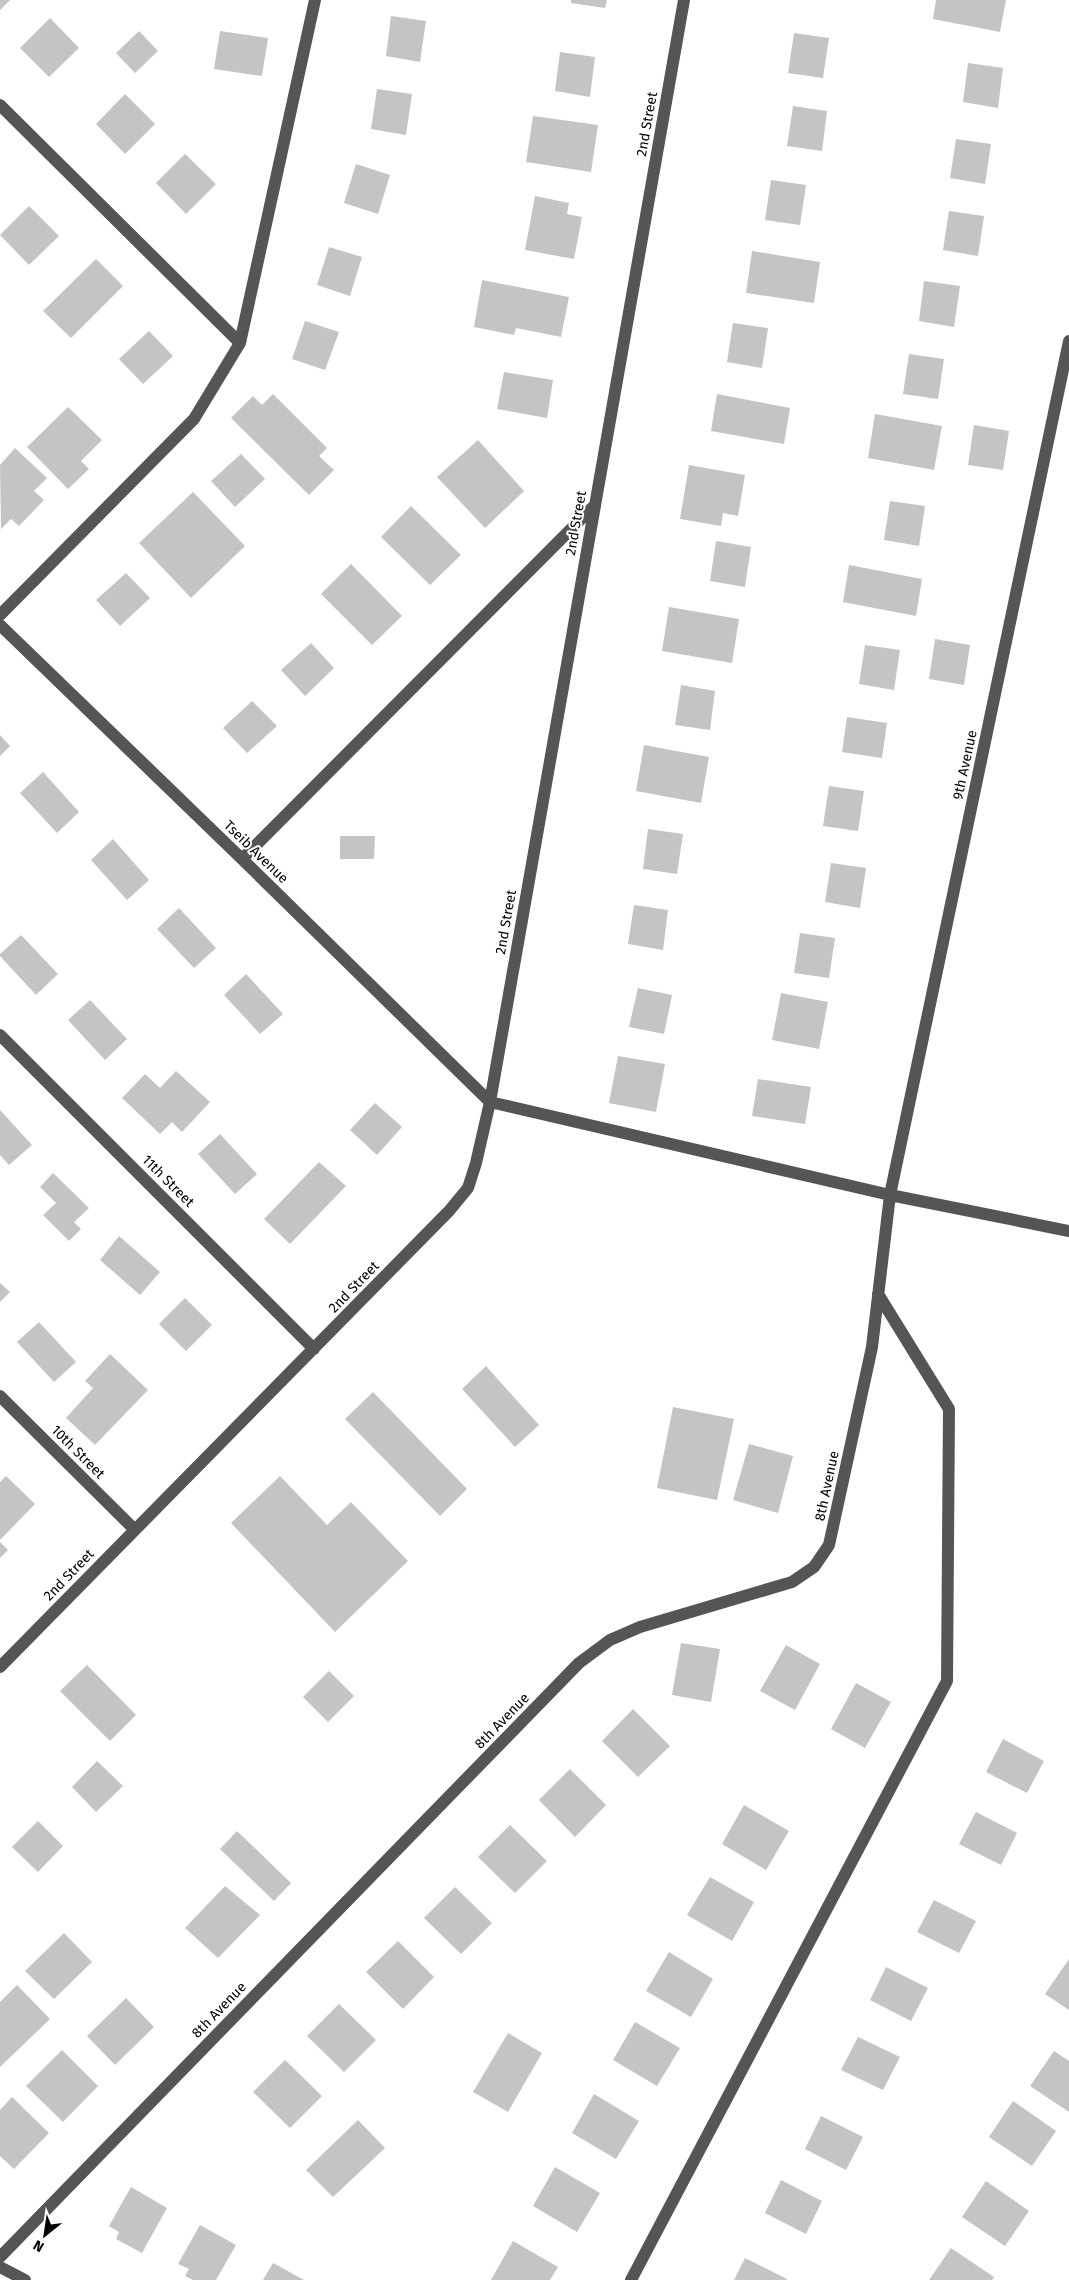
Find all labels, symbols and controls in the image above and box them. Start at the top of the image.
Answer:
street label: 2nd Street [633,89,661,158]
street label: 2nd Street [562,488,590,557]
street label: 9th Avenue [949,729,981,801]
street label: Tseib Avenue [220,817,292,887]
street label: 2nd Street [492,887,520,956]
street label: 11th Street [138,1151,198,1211]
street label: 2nd Street [325,1257,383,1316]
street label: 10th Street [48,1422,109,1483]
street label: 8th Avenue [811,1449,843,1523]
street label: 2nd Street [40,1545,98,1604]
street label: 8th Avenue [471,1690,533,1752]
street label: 8th Avenue [188,1979,250,2041]
north arrow [20,2210,70,2260]
text: N [30,2236,47,2256]

